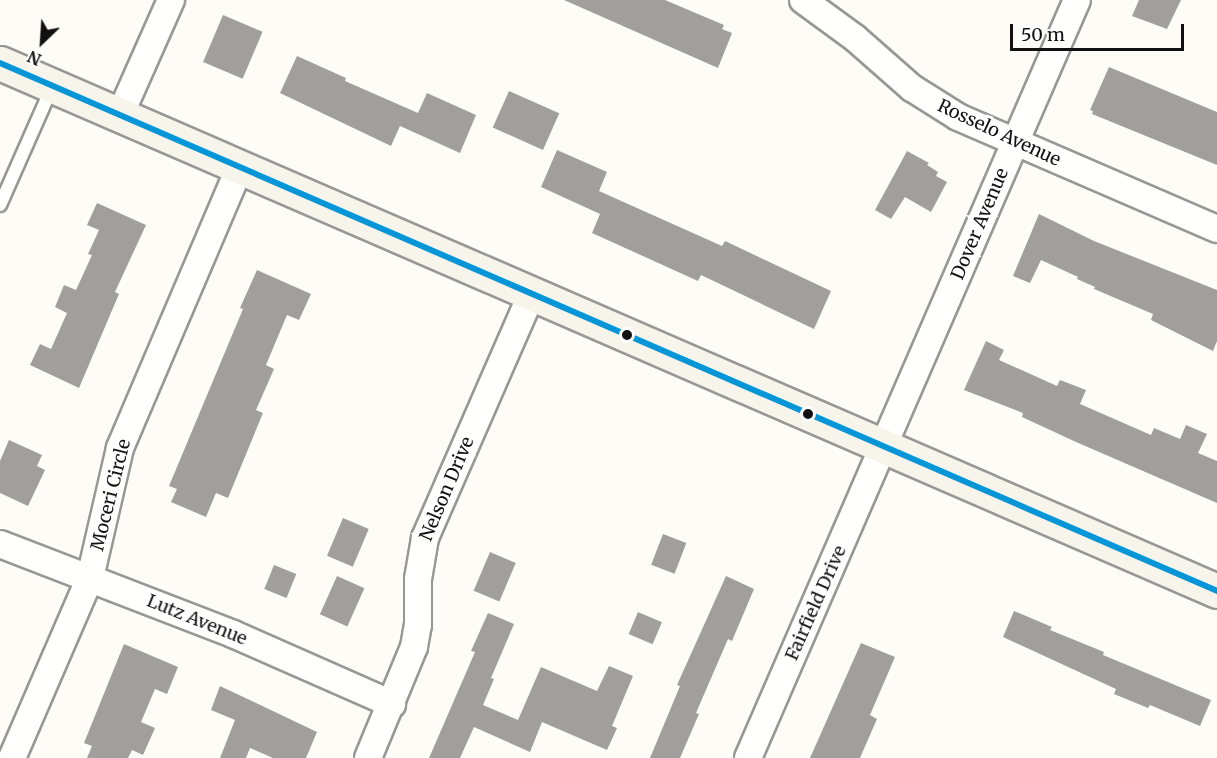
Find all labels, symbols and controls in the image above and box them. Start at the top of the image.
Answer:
north arrow [12,12,72,72]
scale bar [1013,12,1187,50]
text: 50 m [1021,23,1065,46]
text: N [24,47,44,70]
street label: Rosselo Avenue [934,95,1064,171]
street label: Dover Avenue [947,165,1013,283]
unlabelled marker [621,329,633,341]
unlabelled marker [802,408,814,420]
street label: Nelson Drive [415,434,479,544]
street label: Moceri Circle [87,437,135,553]
street label: Fairfield Drive [781,542,851,664]
street label: Lutz Avenue [144,590,250,650]

